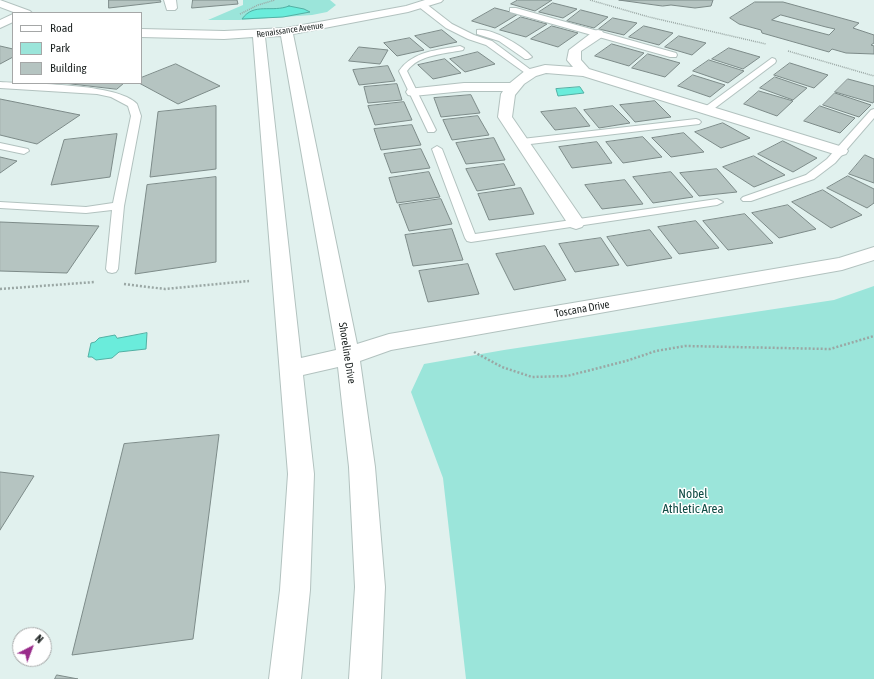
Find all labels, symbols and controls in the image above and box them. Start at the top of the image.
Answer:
legend [12,12,142,84]
street label: Renaissance Avenue [256,20,324,40]
text: Road [50,21,73,35]
text: Park [50,41,70,55]
text: Building [50,61,87,75]
street label: Toscana Drive [553,298,611,320]
street label: Shoreline Drive [336,321,358,385]
park label: Nobel Athletic Area [662,486,724,517]
north arrow [12,627,52,667]
text: N [33,632,46,645]

